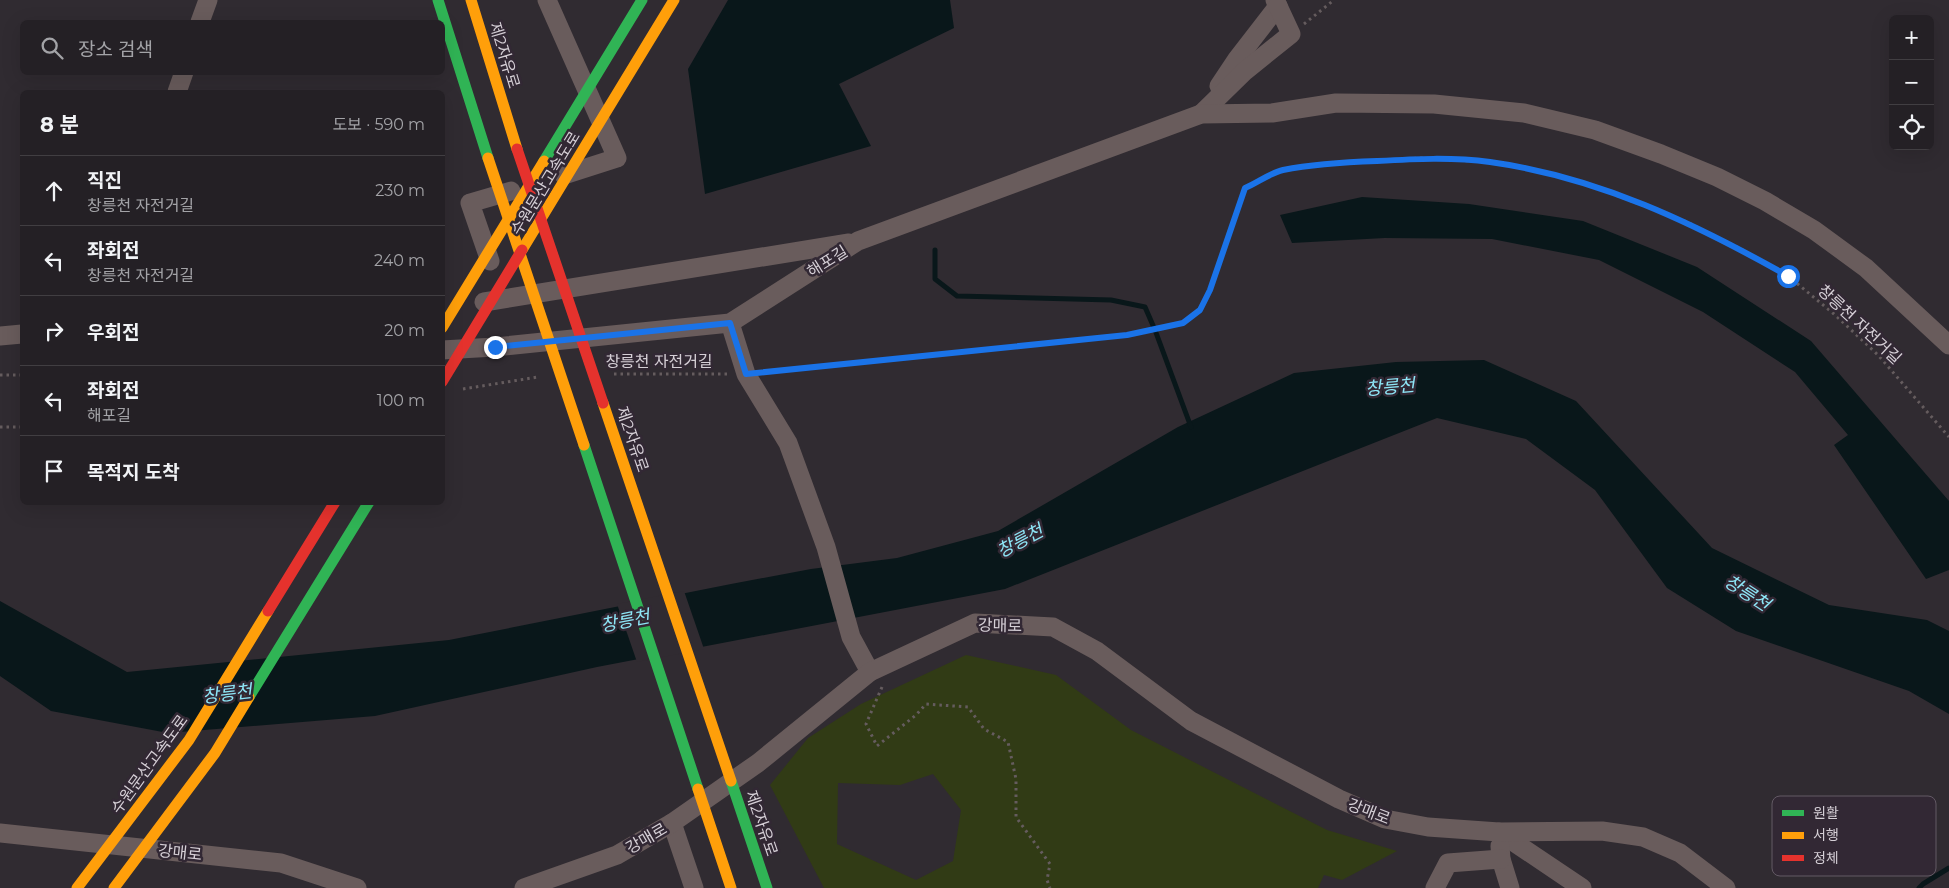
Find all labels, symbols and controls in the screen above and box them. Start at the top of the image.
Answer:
map controls [1889,15,1934,150]
button: + [1889,15,1934,60]
search box [20,20,445,75]
street label: 제2자유로 [486,20,524,91]
icon: search [38,34,66,62]
text: 장소 검색 [78,38,153,61]
button: − [1889,60,1934,105]
button: locate [1889,105,1934,150]
text: 8 분 [40,112,79,137]
text: 도보 · 590 m [333,115,425,134]
street label: 수원문산고속도로 [507,128,584,239]
text: 직진 [87,169,122,192]
icon: ahead [40,177,68,205]
text: 230 m [375,181,425,200]
text: 창릉천 자전거길 [87,196,194,215]
text: 좌회전 [87,239,139,262]
street label: 해포길 [804,242,851,281]
icon: left [40,247,68,275]
text: 240 m [374,251,425,270]
route start [1777,265,1800,288]
text: 창릉천 자전거길 [87,266,194,285]
street label: 창릉천 자전거길 [1814,281,1905,368]
icon: right [40,317,68,345]
text: 우회전 [87,321,139,344]
text: 20 m [384,321,425,340]
route end [484,336,507,359]
street label: 창릉천 자전거길 [605,352,713,371]
water label: 창릉천 [1364,374,1418,400]
text: 좌회전 [87,379,139,402]
icon: left [40,387,68,415]
text: 100 m [377,391,425,410]
street label: 제2자유로 [612,404,653,475]
text: 해포길 [87,406,131,425]
icon: arrive [40,457,68,485]
text: 목적지 도착 [87,461,180,484]
water label: 창릉천 [993,518,1049,562]
water label: 창릉천 [1720,570,1776,617]
water label: 창릉천 [599,605,654,637]
street label: 강매로 [978,616,1023,635]
water label: 창릉천 [201,680,255,708]
street label: 수원문산고속도로 [107,711,192,818]
street label: 제2자유로 [741,788,782,859]
street label: 강매로 [1345,795,1393,828]
legend [1772,796,1936,876]
text: 원활 [1813,804,1839,822]
street label: 강매로 [622,819,670,858]
text: 서행 [1813,826,1839,844]
street label: 강매로 [157,841,203,864]
text: 정체 [1813,849,1839,867]

